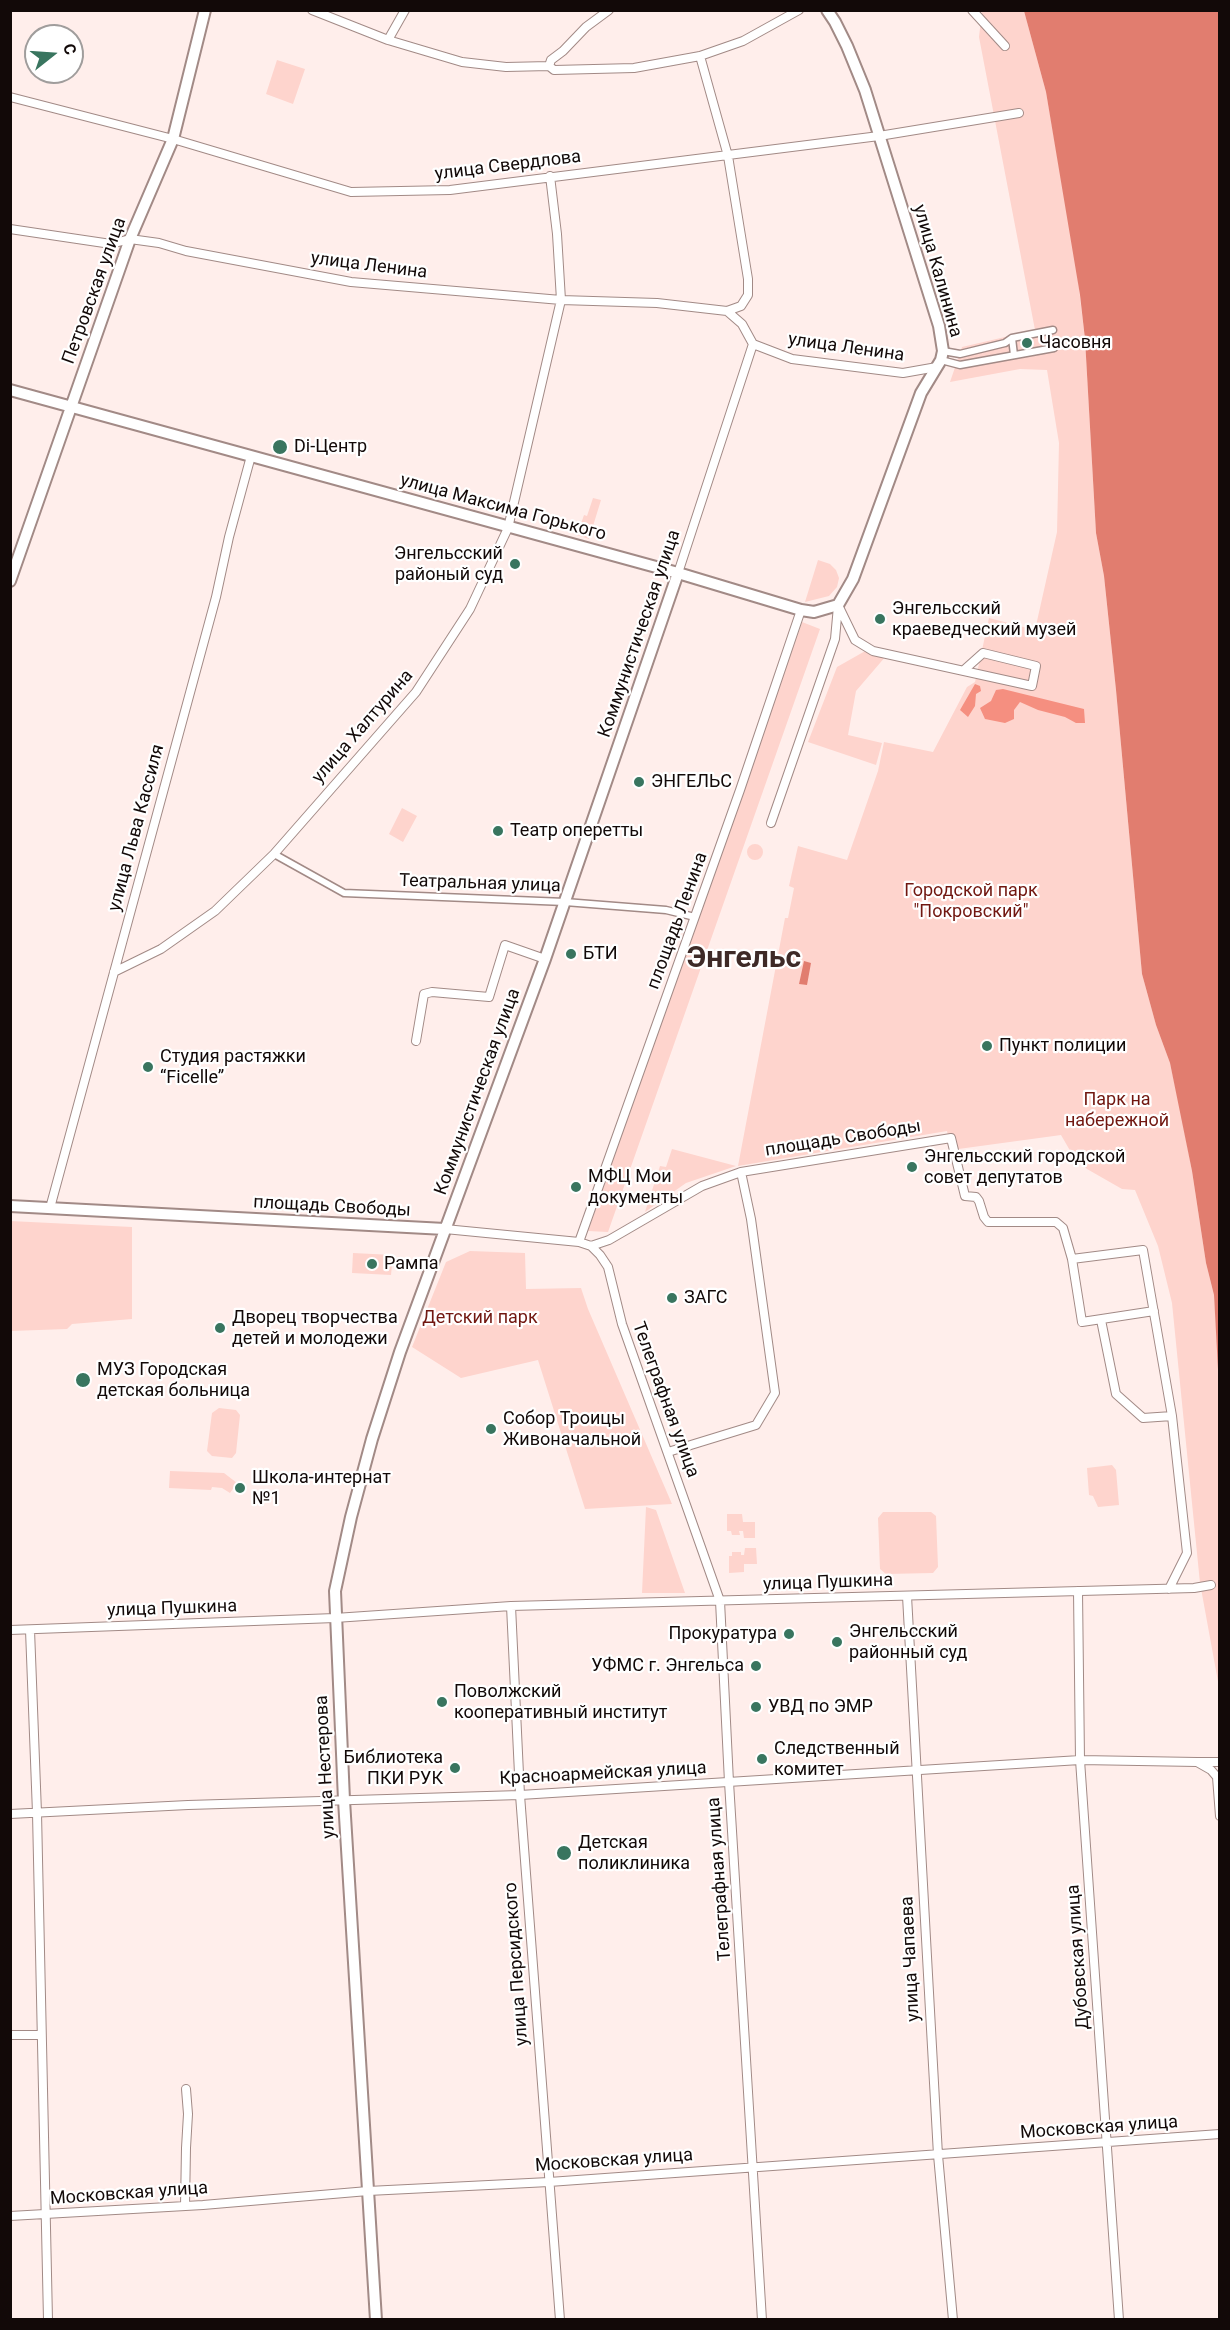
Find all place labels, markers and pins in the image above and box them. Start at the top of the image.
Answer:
place label: Часовня [1039,332,1111,354]
marker: Часовня [1020,336,1034,350]
place label: Di-Центр [294,436,367,458]
marker: Di-Центр [271,438,289,456]
place label: Энгельсский районый суд [394,543,503,586]
marker: Энгельсский районый суд [508,557,522,571]
place label: Энгельсский краеведческий музей [892,598,1076,640]
marker: Энгельсский краеведческий музей [873,612,887,626]
place label: ЭНГЕЛЬС [651,771,732,793]
marker: ЭНГЕЛЬС [632,775,646,789]
place label: Театр оперетты [510,820,643,842]
marker: Театр оперетты [491,824,505,838]
place label: БТИ [583,943,618,965]
marker: БТИ [564,947,578,961]
place label: Пункт полиции [999,1035,1126,1057]
marker: Пункт полиции [980,1039,994,1053]
place label: Студия растяжки “Ficelle” [160,1046,306,1088]
marker: Студия растяжки “Ficelle” [141,1060,155,1074]
place label: Энгельсский городской совет депутатов [924,1146,1125,1188]
marker: Энгельсский городской совет депутатов [905,1160,919,1174]
place label: МФЦ Мои документы [588,1166,683,1208]
marker: МФЦ Мои документы [569,1180,583,1194]
place label: Рампа [384,1253,439,1275]
marker: Рампа [365,1257,379,1271]
place label: ЗАГС [684,1287,728,1309]
marker: ЗАГС [665,1291,679,1305]
place label: Дворец творчества детей и молодежи [232,1307,398,1350]
marker: Дворец творчества детей и молодежи [213,1321,227,1335]
place label: МУЗ Городская детская больница [97,1359,250,1402]
marker: МУЗ Городская детская больница [74,1371,92,1389]
place label: Собор Троицы Живоначальной [503,1408,641,1450]
marker: Собор Троицы Живоначальной [484,1422,498,1436]
place label: Школа-интернат №1 [252,1467,391,1510]
marker: Школа-интернат №1 [233,1481,247,1495]
place label: Энгельсский районный суд [849,1621,967,1664]
place label: Прокуратура [669,1623,777,1645]
marker: Прокуратура [782,1627,796,1641]
marker: Энгельсский районный суд [830,1635,844,1649]
place label: УФМС г. Энгельса [591,1655,744,1677]
marker: УФМС г. Энгельса [749,1659,763,1673]
place label: Поволжский кооперативный институт [454,1681,667,1724]
marker: Поволжский кооперативный институт [435,1695,449,1709]
place label: УВД по ЭМР [768,1696,873,1718]
marker: УВД по ЭМР [749,1700,763,1714]
place label: Следственный комитет [774,1738,900,1780]
place label: Библиотека ПКИ РУК [343,1747,443,1790]
marker: Следственный комитет [755,1752,769,1766]
marker: Библиотека ПКИ РУК [448,1761,462,1775]
place label: Детская поликлиника [578,1832,690,1874]
marker: Детская поликлиника [555,1844,573,1862]

